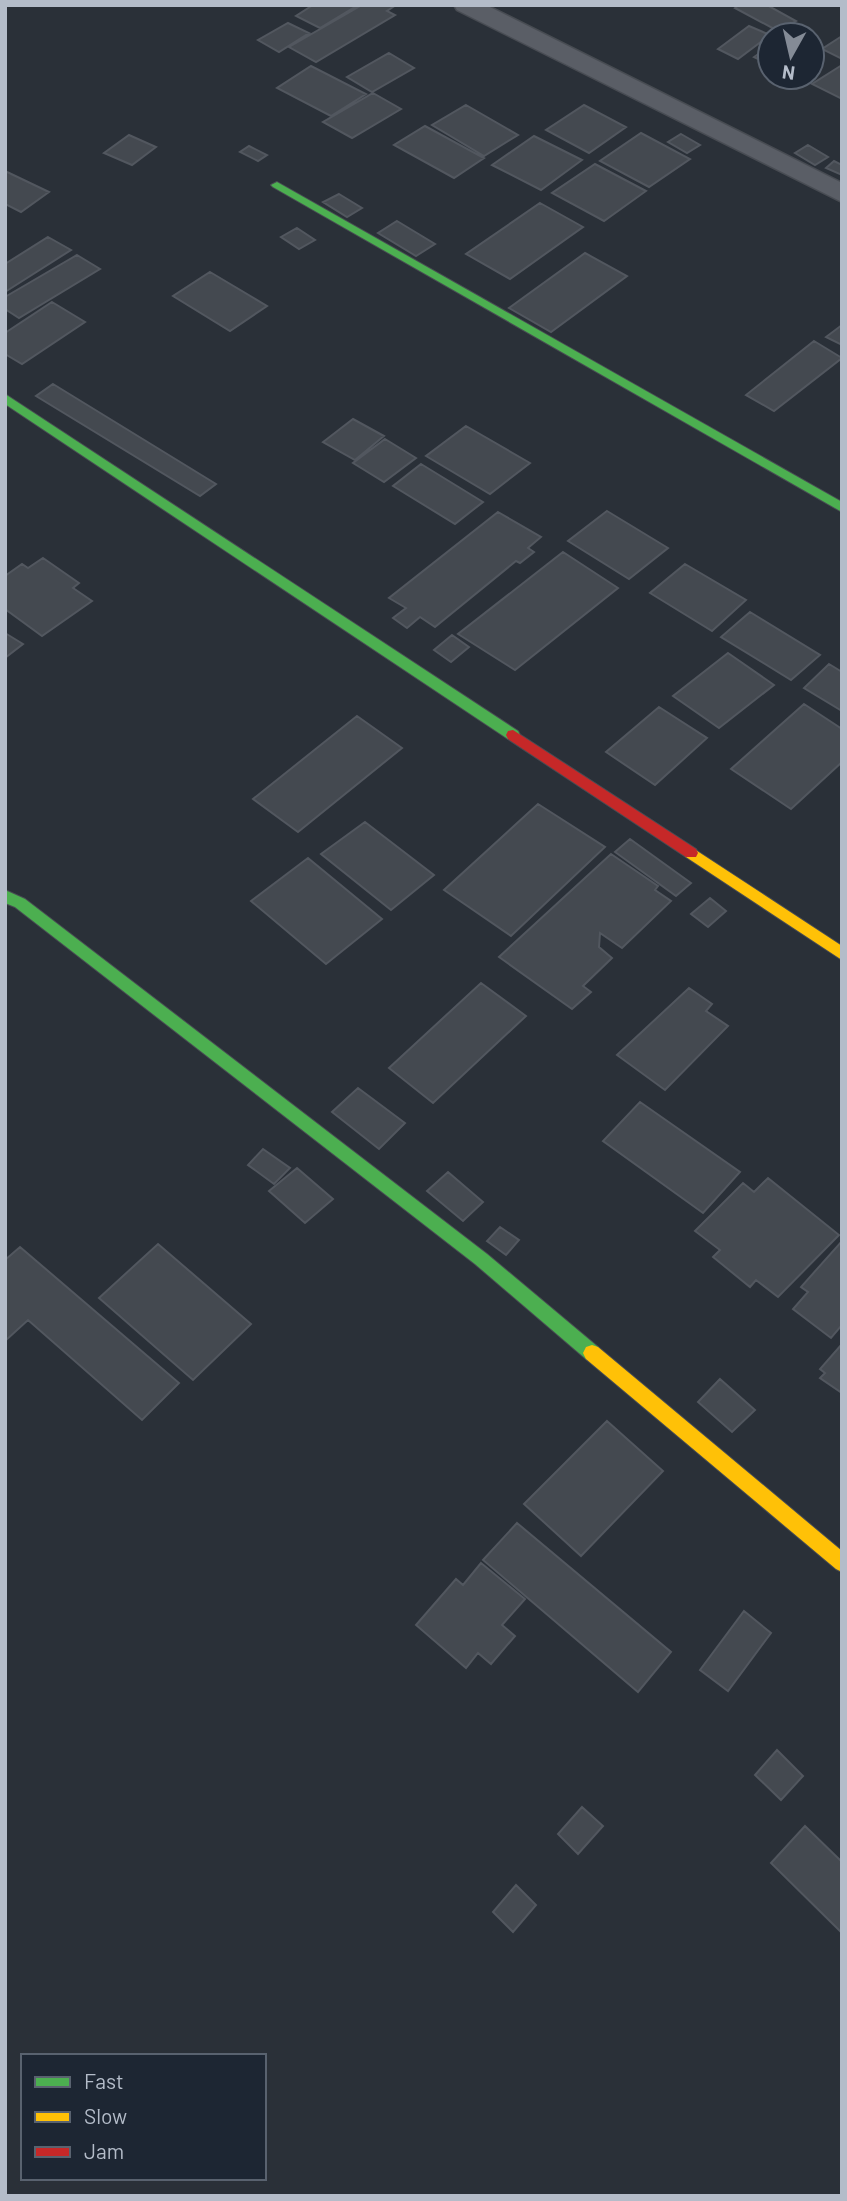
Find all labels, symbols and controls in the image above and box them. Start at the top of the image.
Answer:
north arrow [756,21,826,91]
text: N [781,61,796,86]
legend [21,2054,266,2180]
text: Fast [84,2068,124,2093]
text: Slow [84,2103,127,2128]
text: Jam [84,2138,124,2163]

